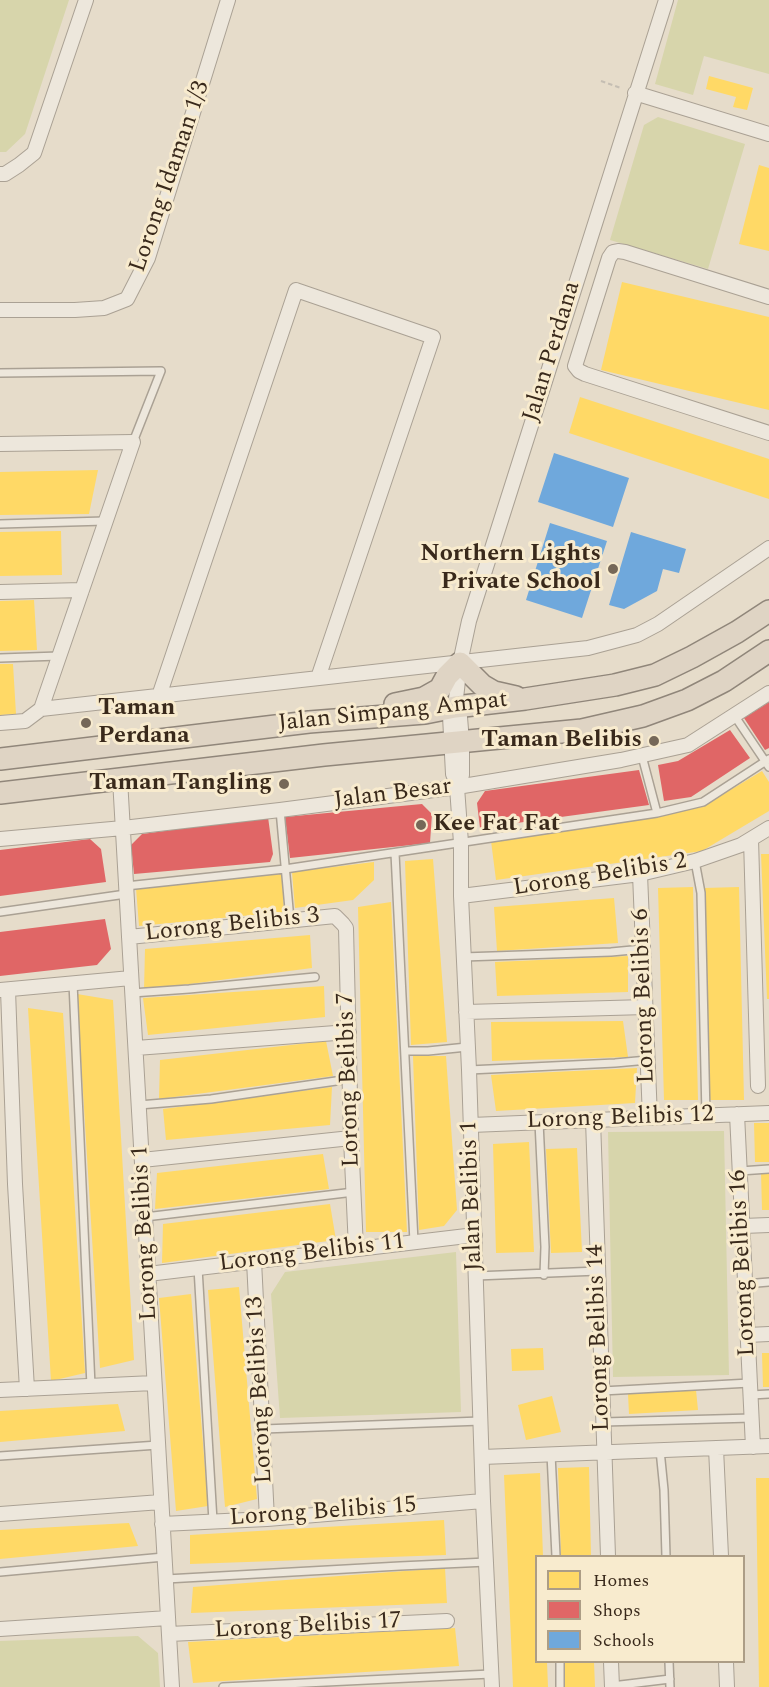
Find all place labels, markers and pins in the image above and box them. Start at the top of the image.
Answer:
place label: Northern Lights Private School [420,541,601,597]
marker: Northern Lights Private School [606,562,620,576]
place label: Taman Perdana [98,695,190,751]
marker: Taman Perdana [79,716,93,730]
place label: Taman Belibis [481,727,642,755]
marker: Taman Belibis [647,734,661,748]
place label: Taman Tangling [89,770,272,798]
marker: Taman Tangling [277,777,291,791]
place label: Kee Fat Fat [433,811,560,839]
marker: Kee Fat Fat [414,818,428,832]

